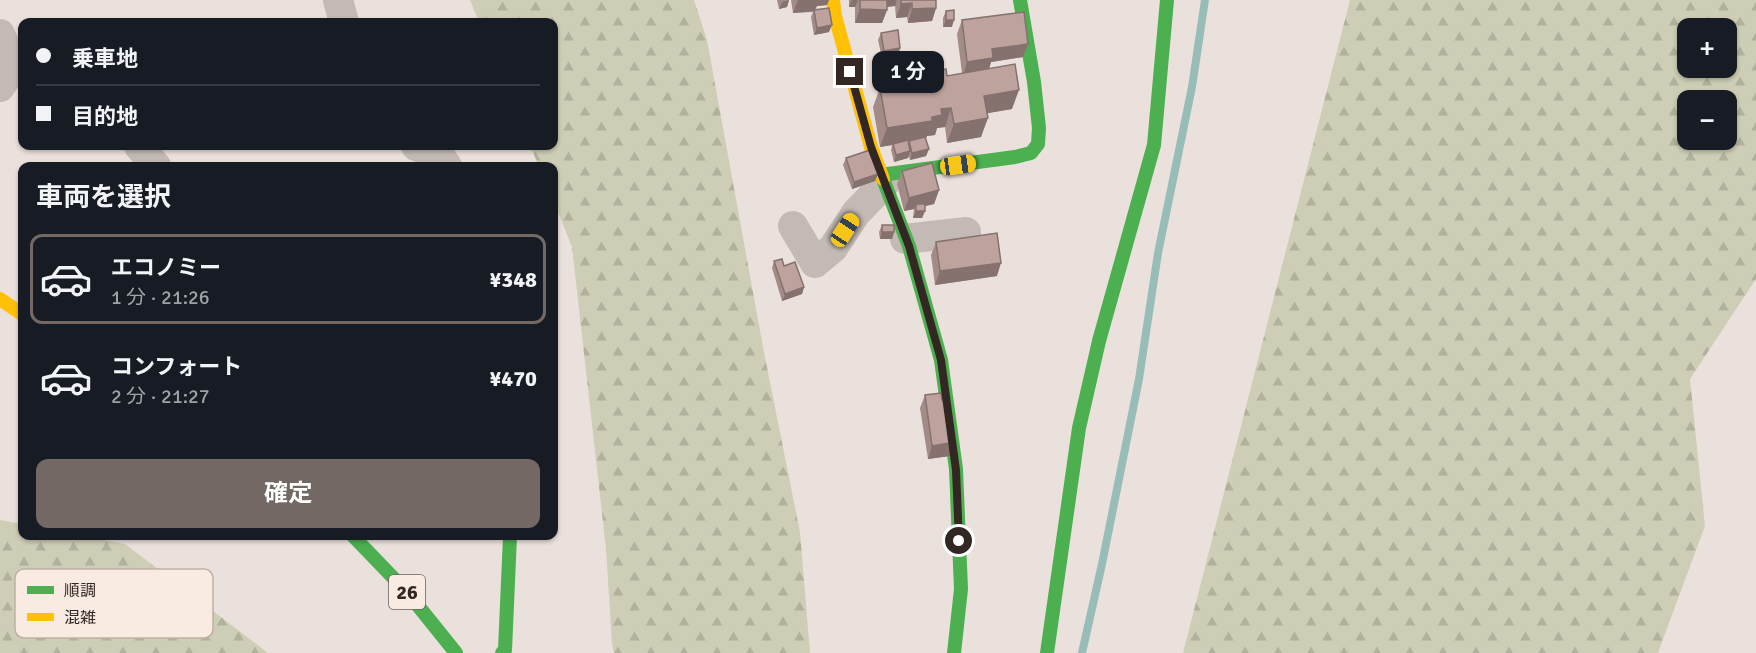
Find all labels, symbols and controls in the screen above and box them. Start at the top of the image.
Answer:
map controls [1677,18,1737,150]
button: + [1677,18,1737,78]
text: 乗車地 [72,45,138,72]
callout: 1 分 [871,51,943,93]
route end [836,58,863,85]
text: 1 分 [890,59,926,84]
button: − [1677,90,1737,150]
text: 目的地 [72,103,138,130]
car [939,154,977,176]
text: 車両を選択 [36,181,171,214]
car [828,210,862,250]
icon: car [39,252,93,306]
text: エコノミー [111,254,221,281]
text: ¥348 [489,266,537,293]
text: 1 分 · 21:26 [111,285,210,310]
icon: car [39,351,93,405]
text: コンフォート [111,353,242,380]
text: ¥470 [489,365,537,392]
text: 2 分 · 21:27 [111,384,210,409]
button: 確定 [36,459,540,528]
route start [945,527,972,554]
legend [15,569,213,638]
road number: 26 [389,575,425,609]
text: 順調 [64,581,96,601]
text: 混雑 [64,608,96,628]

